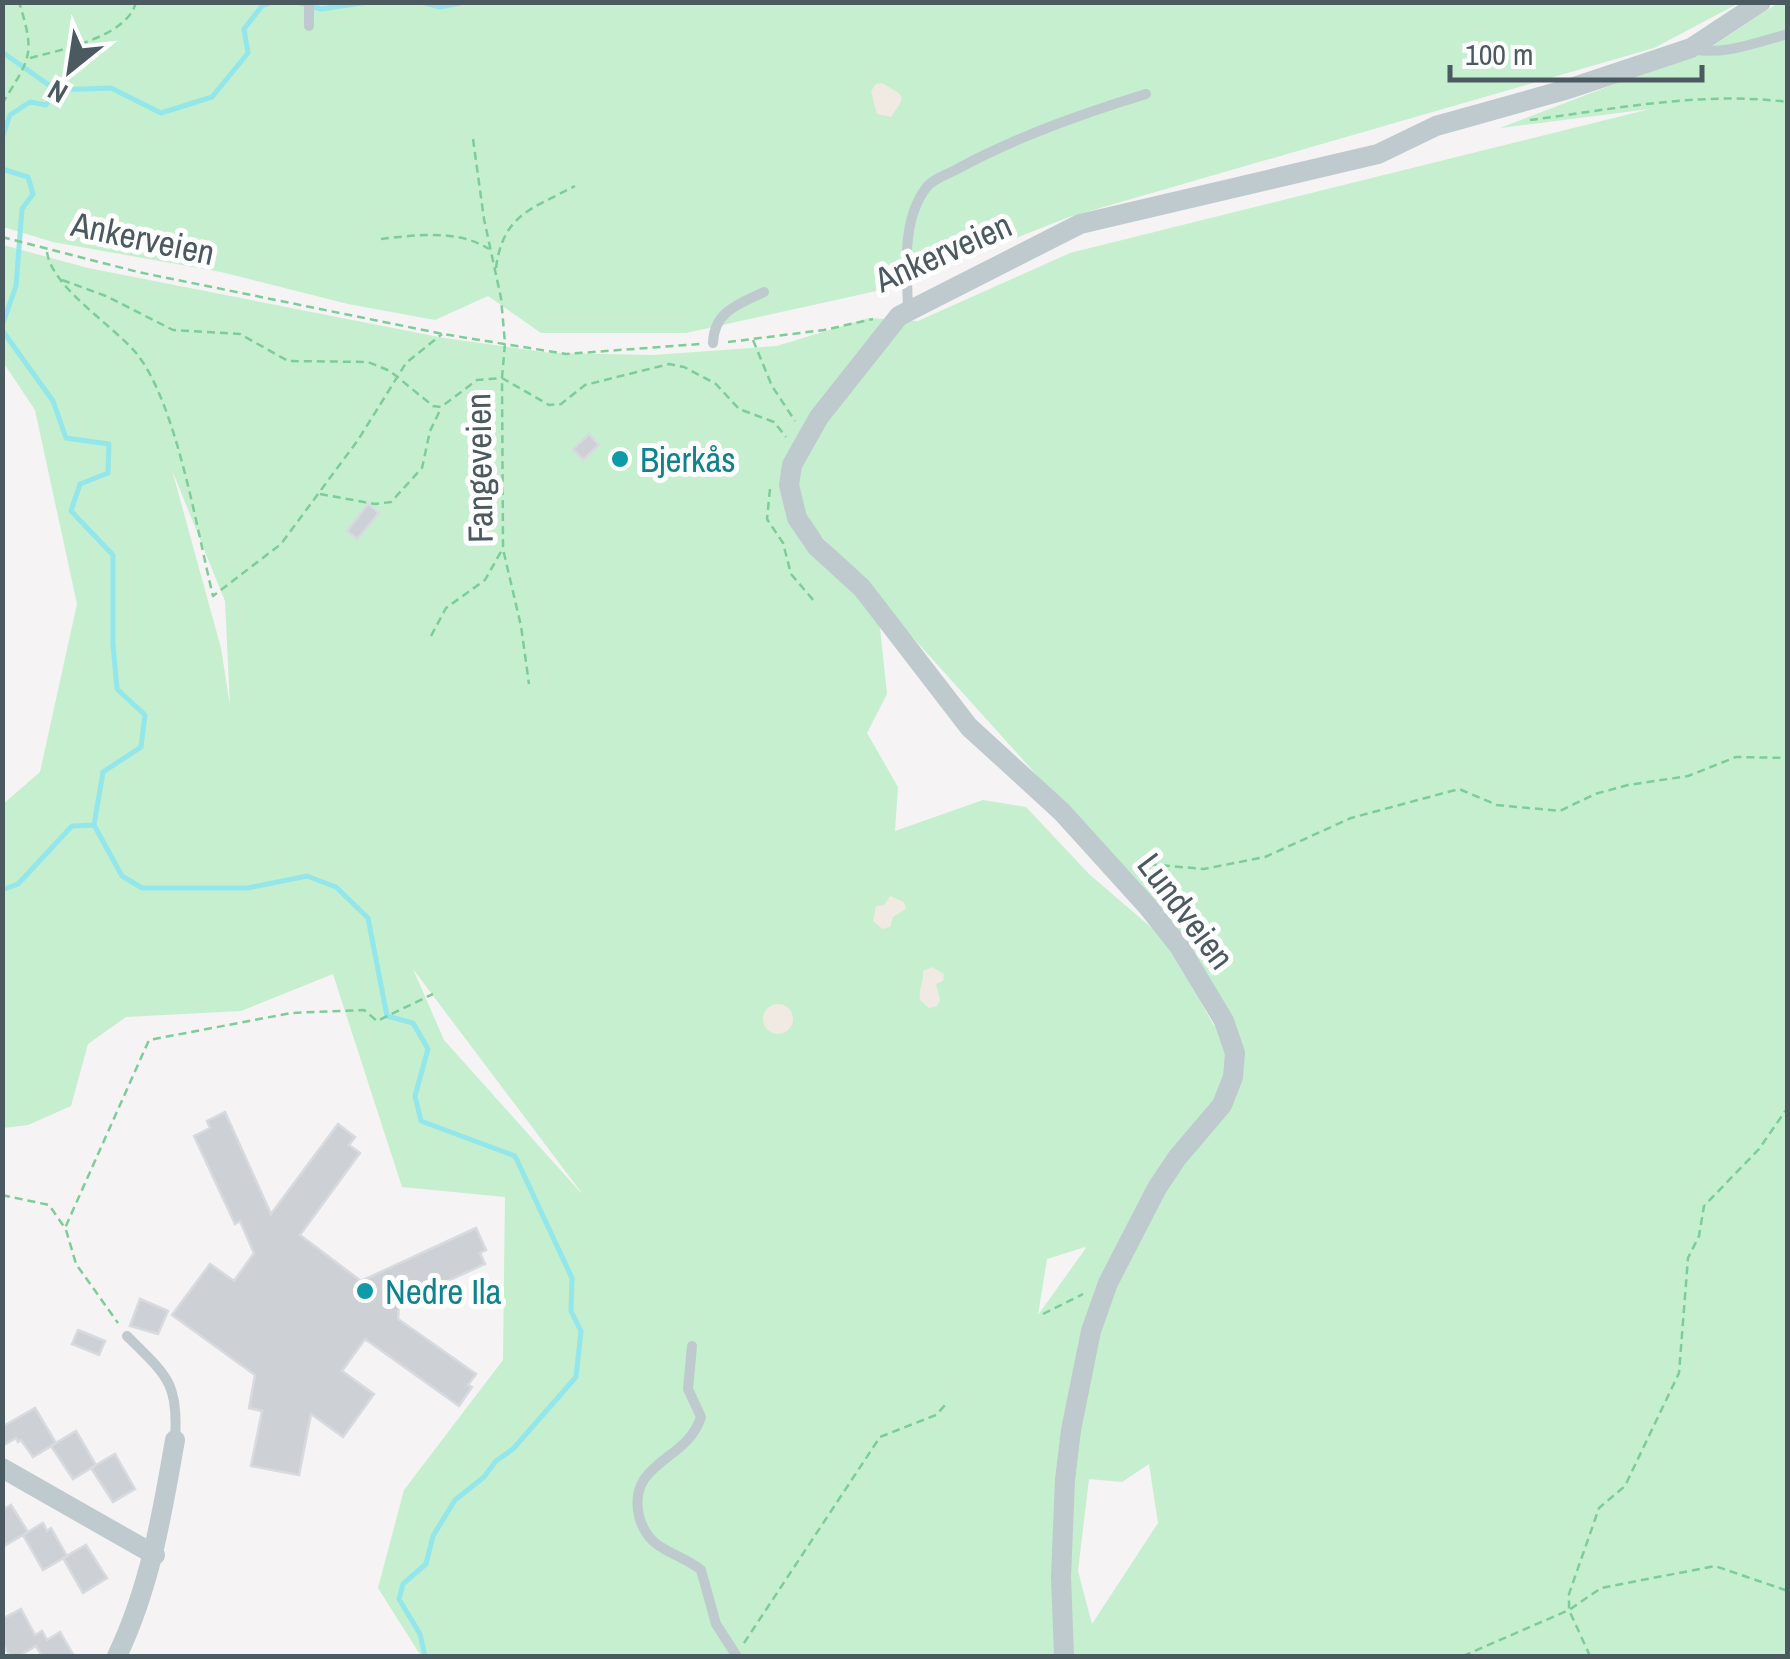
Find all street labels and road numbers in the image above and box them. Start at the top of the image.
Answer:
street label: Ankerveien [66,200,219,276]
street label: Ankerveien [866,201,1019,303]
street label: Fangeveien [454,393,504,543]
street label: Lundveien [1127,843,1245,979]

